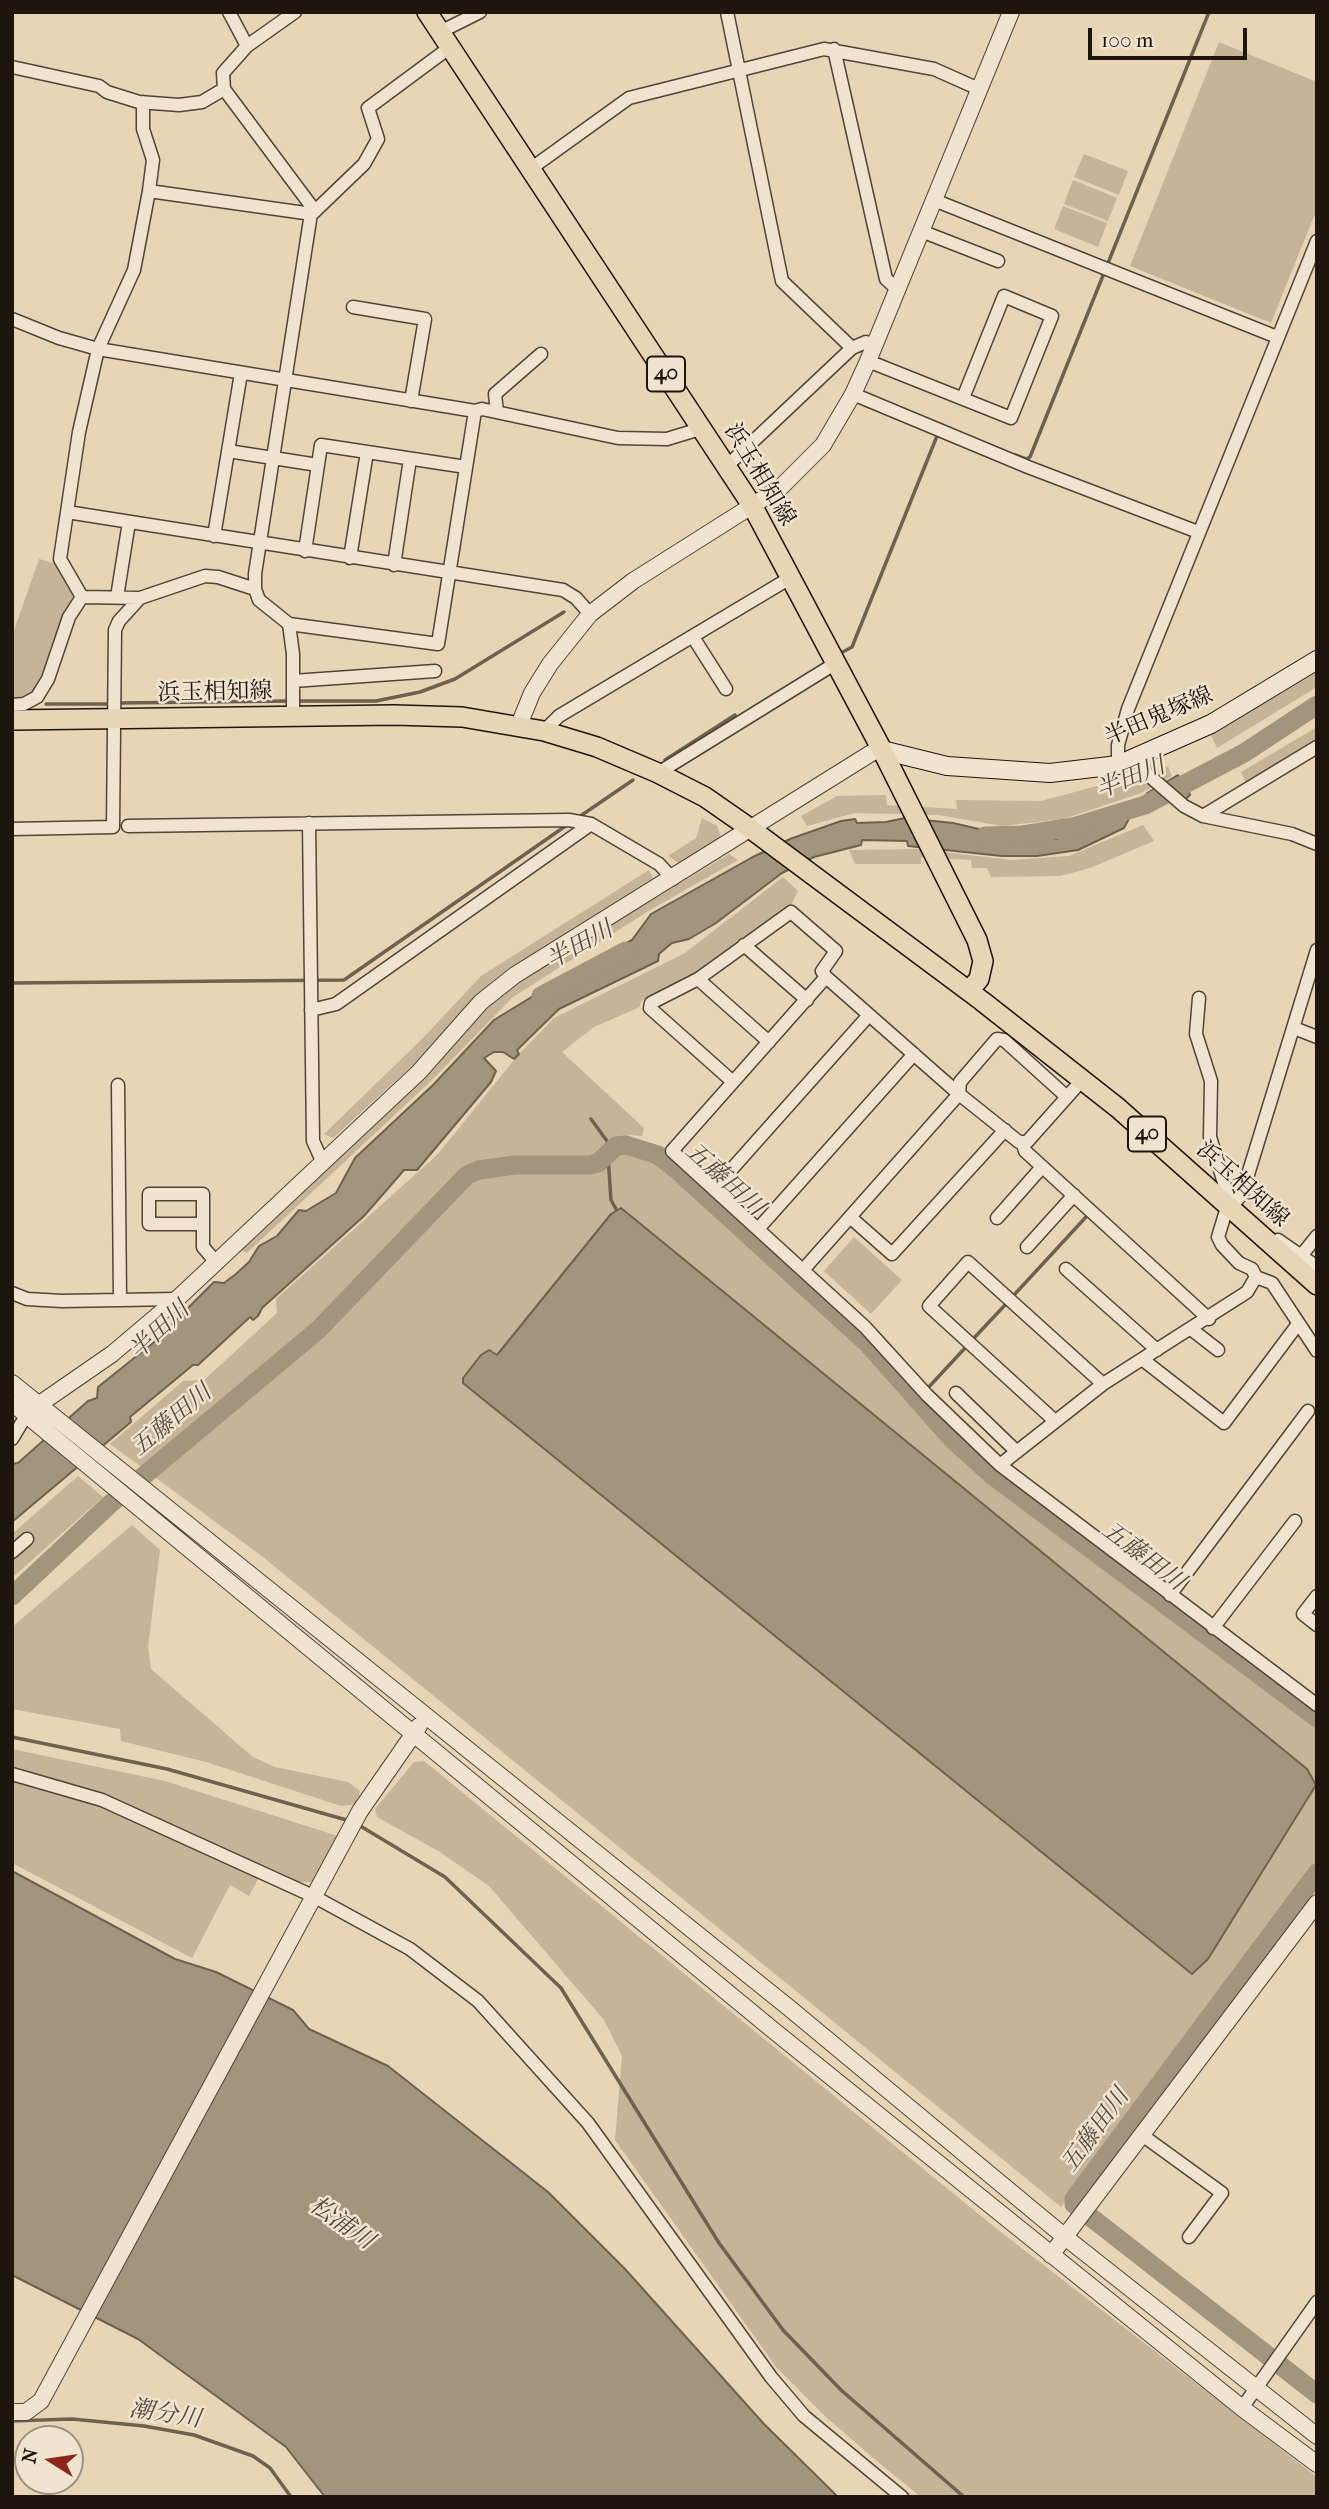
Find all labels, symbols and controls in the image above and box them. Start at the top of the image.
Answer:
scale bar [1091,14,1250,58]
text: 100 m [1101,28,1154,52]
road number: 40 [647,356,685,392]
street label: 浜玉相知線 [718,419,800,531]
street label: 浜玉相知線 [157,678,273,708]
street label: 半田鬼塚線 [1101,682,1217,752]
water label: 半田川 [1092,752,1170,806]
water label: 半田川 [542,916,618,976]
road number: 40 [1128,1116,1166,1152]
street label: 浜玉相知線 [1190,1136,1294,1234]
water label: 五藤田川 [679,1137,769,1223]
water label: 半田川 [124,1296,196,1366]
water label: 五藤田川 [126,1379,218,1463]
water label: 五藤田川 [1096,1517,1190,1597]
water label: 五藤田川 [1056,2084,1136,2178]
water label: 松浦川 [303,2192,379,2256]
water label: 潮分川 [127,2395,203,2435]
north arrow [14,2425,84,2495]
text: N [18,2447,43,2465]

